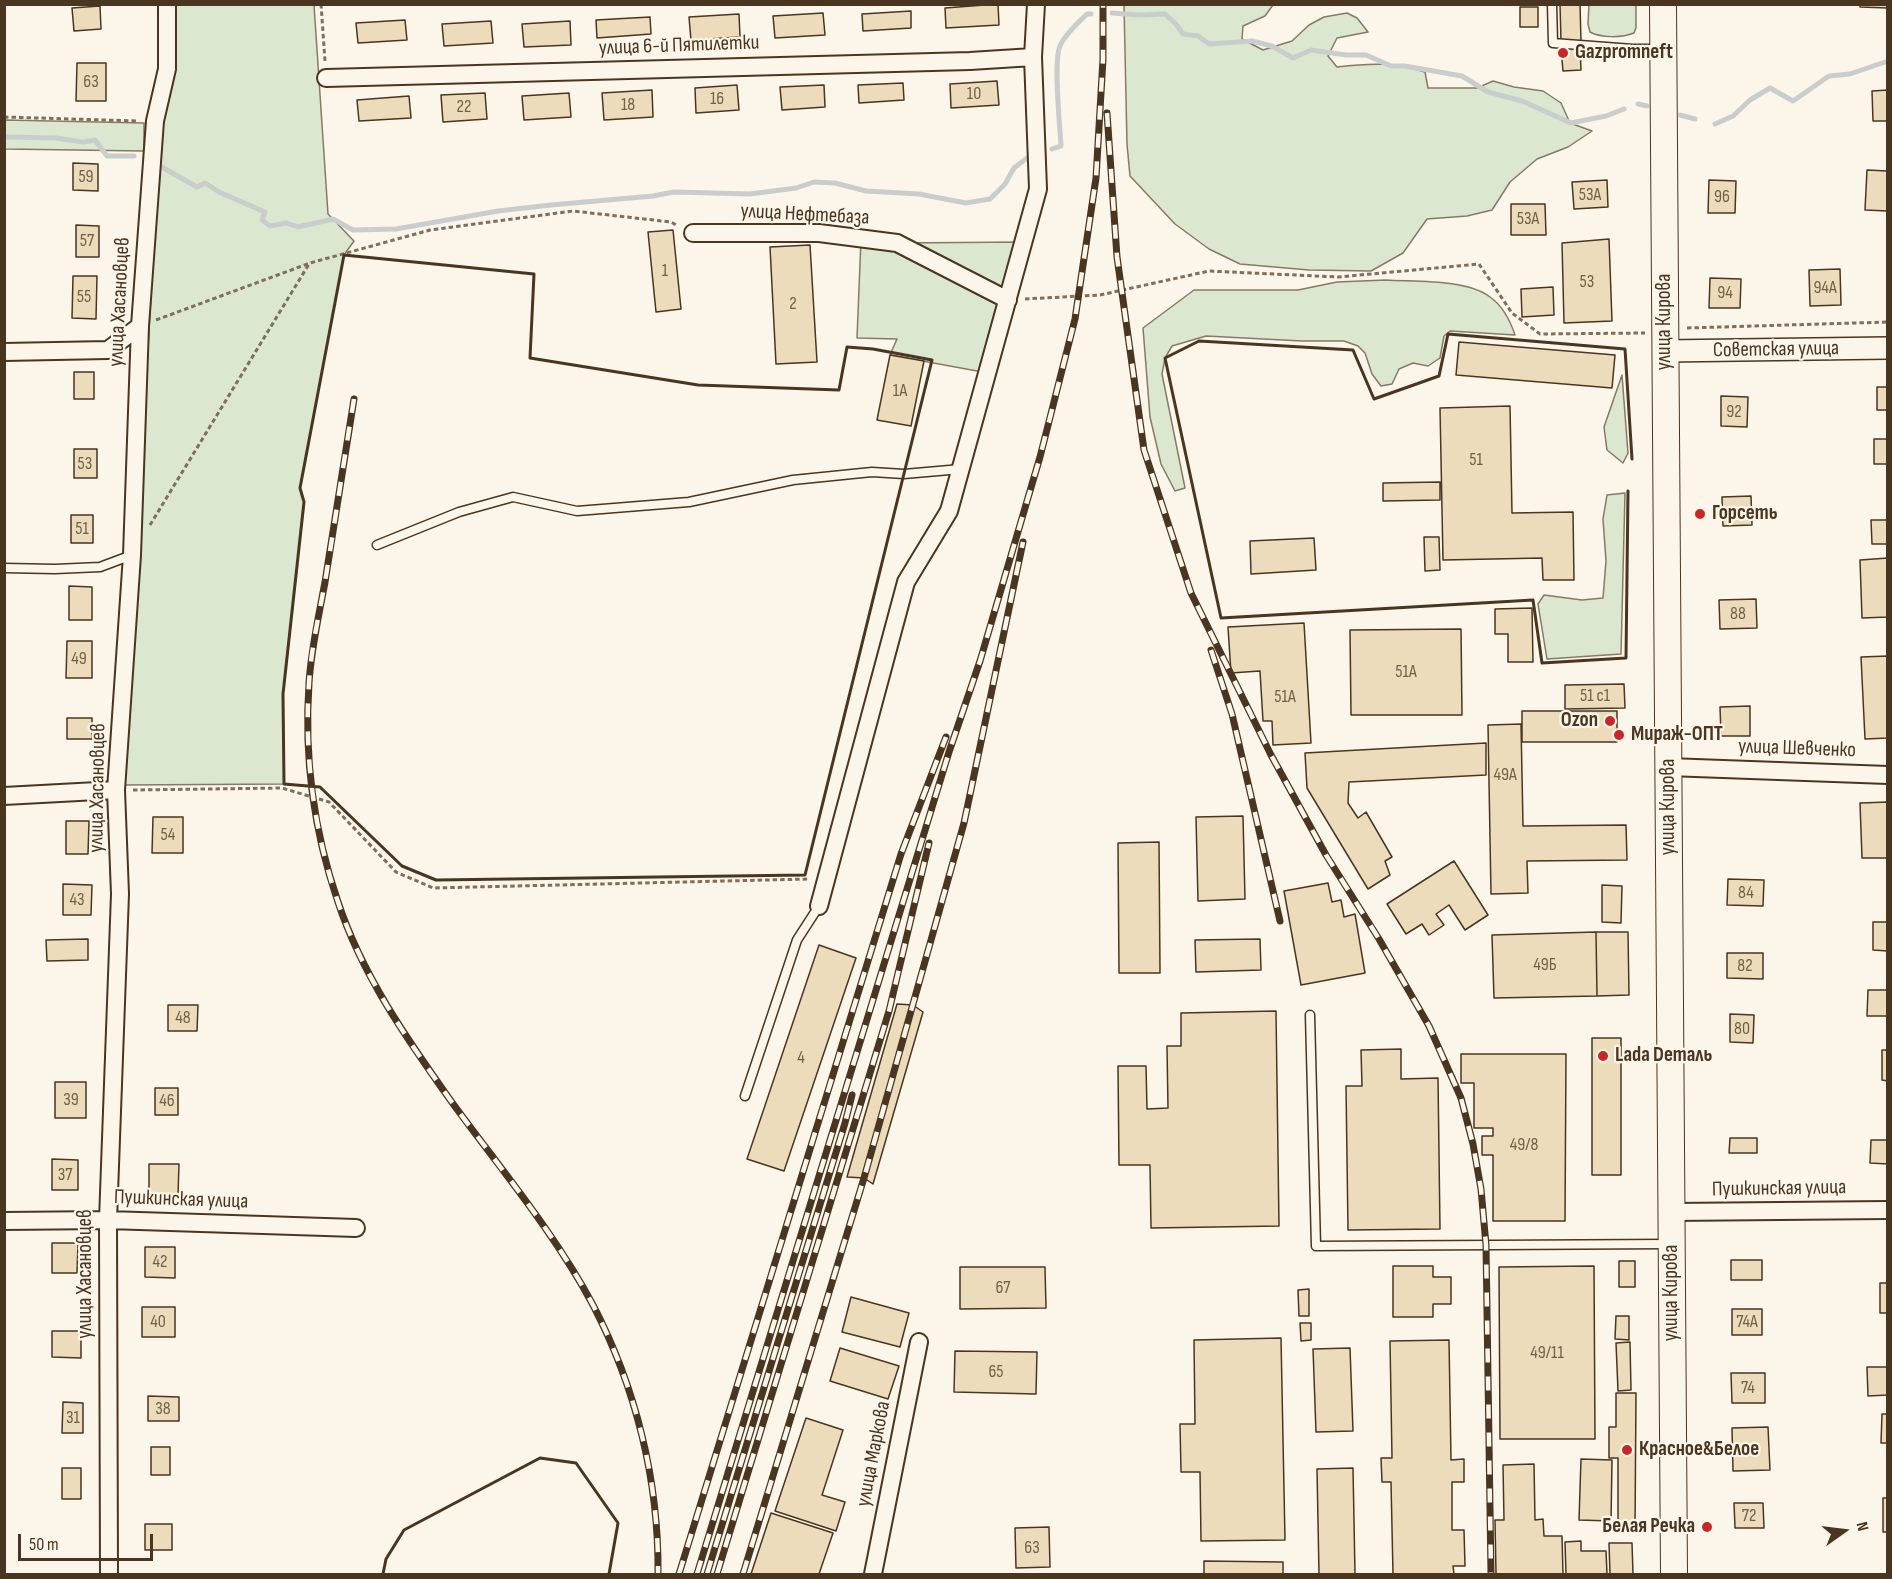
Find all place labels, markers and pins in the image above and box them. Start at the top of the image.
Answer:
place label: Gazpromneft [1575,40,1673,66]
marker: Gazpromneft [1556,46,1570,60]
place label: Горсеть [1712,501,1777,527]
marker: Горсеть [1693,507,1707,521]
place label: Ozon [1561,708,1598,734]
marker: Ozon [1603,714,1617,728]
place label: Мираж-ОПТ [1631,722,1723,748]
marker: Мираж-ОПТ [1612,728,1626,742]
place label: Lada Dеталь [1615,1043,1712,1069]
marker: Lada Dеталь [1596,1049,1610,1063]
place label: Красное&Белое [1639,1437,1759,1463]
marker: Красное&Белое [1620,1443,1634,1457]
place label: Белая Речка [1602,1514,1695,1540]
marker: Белая Речка [1700,1520,1714,1534]

